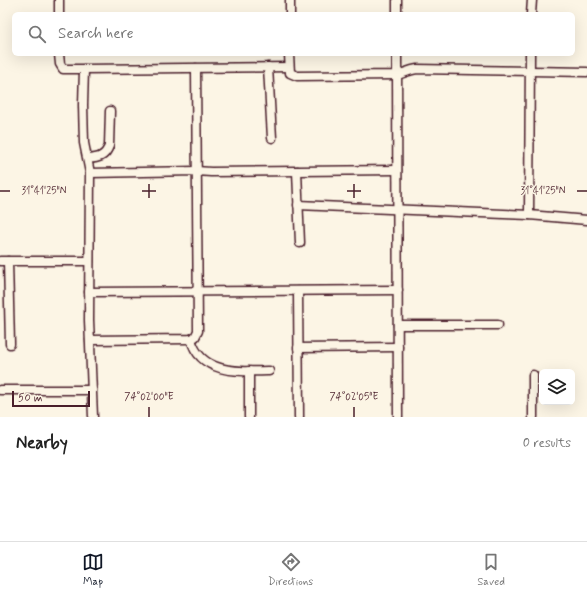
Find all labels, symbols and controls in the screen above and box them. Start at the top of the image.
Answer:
search box [12,12,575,56]
icon: search [26,23,48,45]
text: Search here [58,24,134,44]
text: 31°41'25"N [22,184,67,198]
text: 31°41'25"N [521,184,566,198]
map controls [539,369,575,405]
button: layers [539,369,575,405]
scale bar [12,389,90,408]
text: 74°02'00"E [124,390,174,404]
text: 74°02'05"E [330,390,379,404]
text: 50 m [18,391,43,405]
text: Nearby [16,432,68,454]
text: 0 results [523,435,571,452]
tab: Map [82,551,104,589]
tab: Directions [268,551,313,589]
tab: Saved [477,551,505,589]

